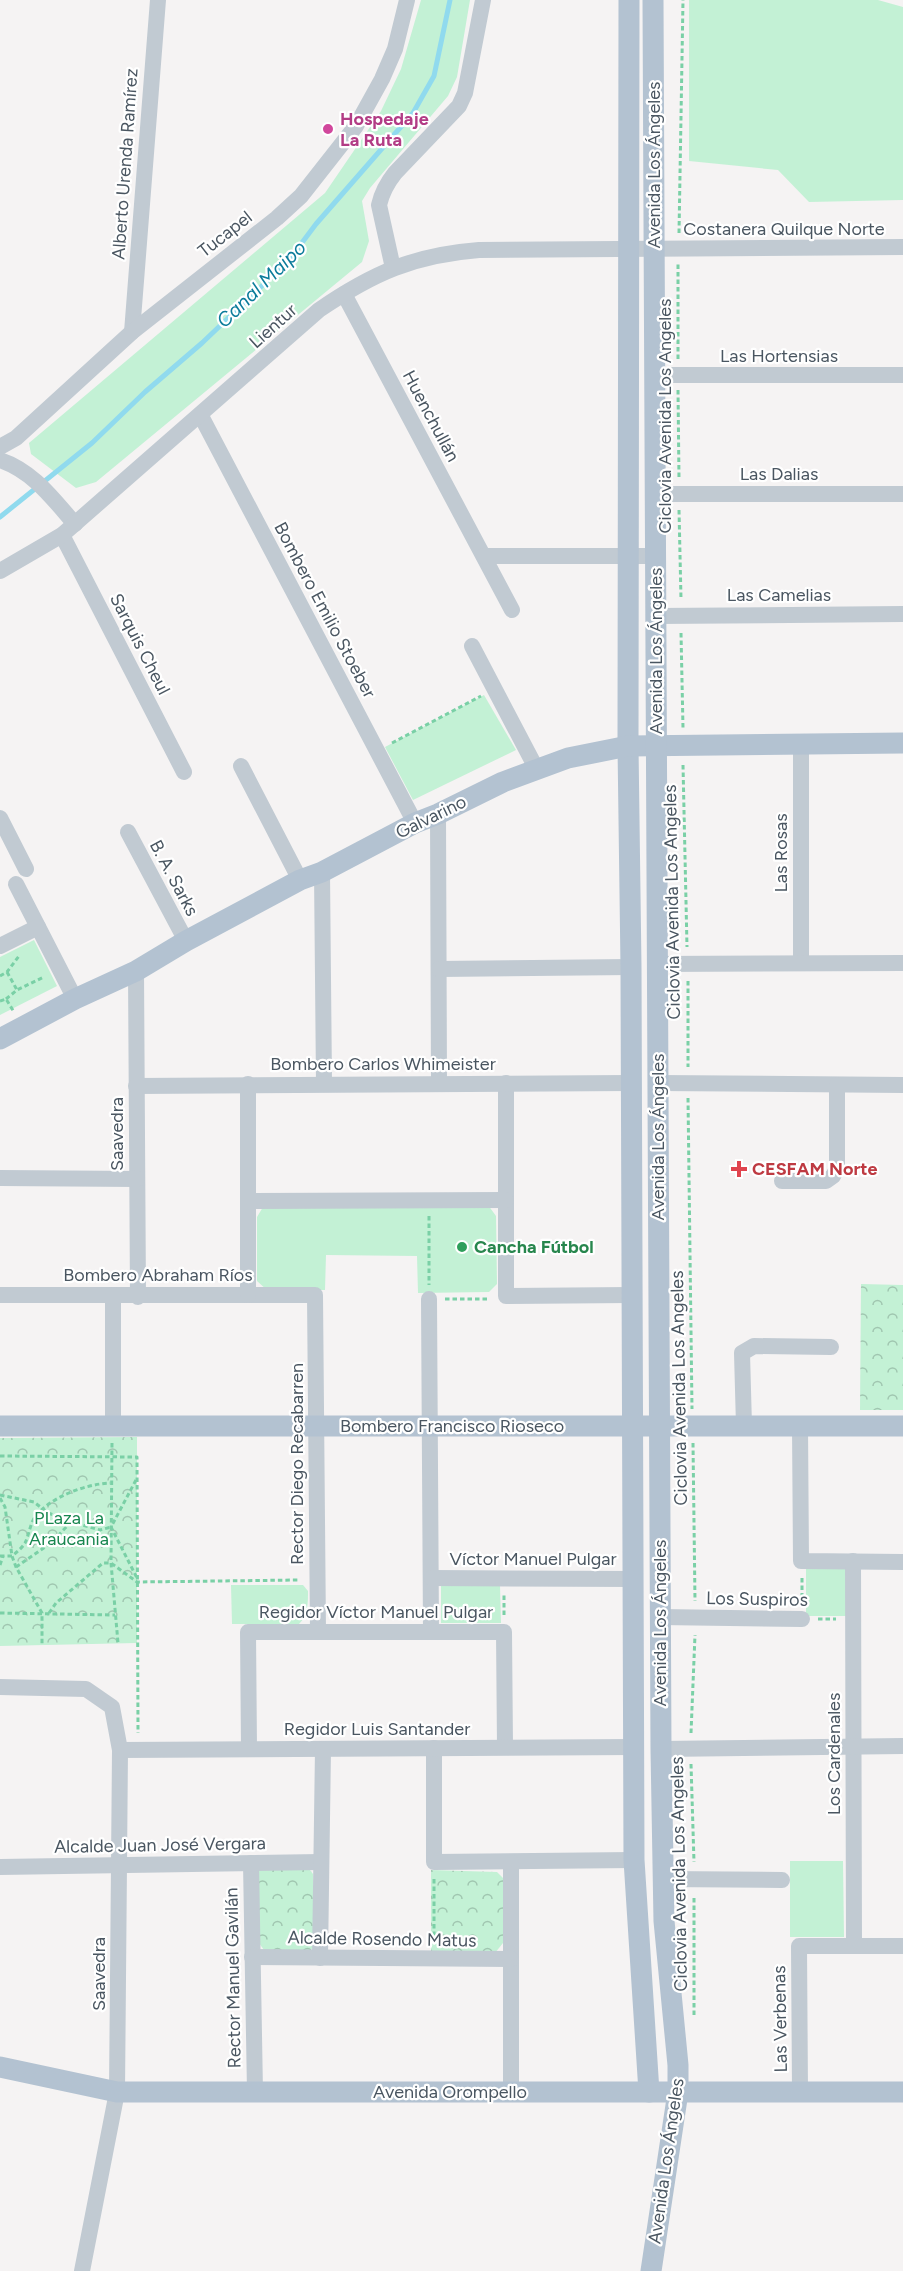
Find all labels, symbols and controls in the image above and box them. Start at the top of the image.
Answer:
street label: Alberto Urenda Ramírez [107,67,143,260]
street label: Avenida Los Ángeles [643,82,665,248]
place label: Hospedaje La Ruta [340,108,429,151]
marker: Hospedaje La Ruta [321,122,335,136]
street label: Tucapel [194,206,256,262]
street label: Costanera Quilque Norte [683,218,885,240]
water label: Canal Maipo [211,235,311,333]
street label: Lientur [245,299,301,353]
street label: Ciclovia Avenida Los Angeles [654,299,676,534]
street label: Las Hortensias [720,345,838,367]
street label: Huenchullán [398,367,464,465]
street label: Las Dalias [740,463,818,485]
street label: Bombero Emilio Stoeber [269,518,381,702]
street label: Avenida Los Ángeles [645,568,667,734]
street label: Las Camelias [727,584,831,606]
street label: Sarquis Cheul [105,590,175,698]
street label: Ciclovia Avenida Los Angeles [659,784,685,1020]
street label: Galvarino [392,790,470,844]
street label: Las Rosas [770,813,792,893]
street label: B. A. Sarks [145,836,203,920]
street label: Bombero Carlos Whimeister [270,1053,496,1075]
street label: Avenida Los Ángeles [647,1054,669,1220]
street label: Saavedra [106,1097,128,1171]
place label: CESFAM Norte [752,1158,877,1180]
marker: CESFAM Norte [730,1160,748,1178]
place label: Cancha Fútbol [474,1236,594,1258]
marker: Cancha Fútbol [455,1240,469,1254]
street label: Bombero Abraham Ríos [63,1264,253,1286]
street label: Ciclovia Avenida Los Angeles [666,1270,692,1506]
street label: Rector Diego Recabarren [286,1363,308,1565]
street label: Bombero Francisco Rioseco [340,1415,564,1437]
park label: PLaza La Araucania [29,1507,109,1550]
street label: Avenida Los Ángeles [649,1540,671,1706]
street label: Víctor Manuel Pulgar [449,1548,617,1570]
street label: Los Suspiros [706,1587,808,1611]
street label: Regidor Víctor Manuel Pulgar [259,1601,493,1623]
street label: Los Cardenales [823,1693,845,1815]
street label: Regidor Luis Santander [284,1718,470,1740]
street label: Ciclovia Avenida Los Angeles [666,1756,692,1992]
street label: Alcalde Juan José Vergara [54,1832,266,1858]
street label: Rector Manuel Gavilán [220,1887,246,2069]
street label: Alcalde Rosendo Matus [287,1926,477,1952]
street label: Saavedra [88,1937,110,2011]
street label: Las Verbenas [768,1965,792,2073]
street label: Avenida Los Ángeles [644,2077,688,2245]
street label: Avenida Orompello [373,2081,527,2103]

